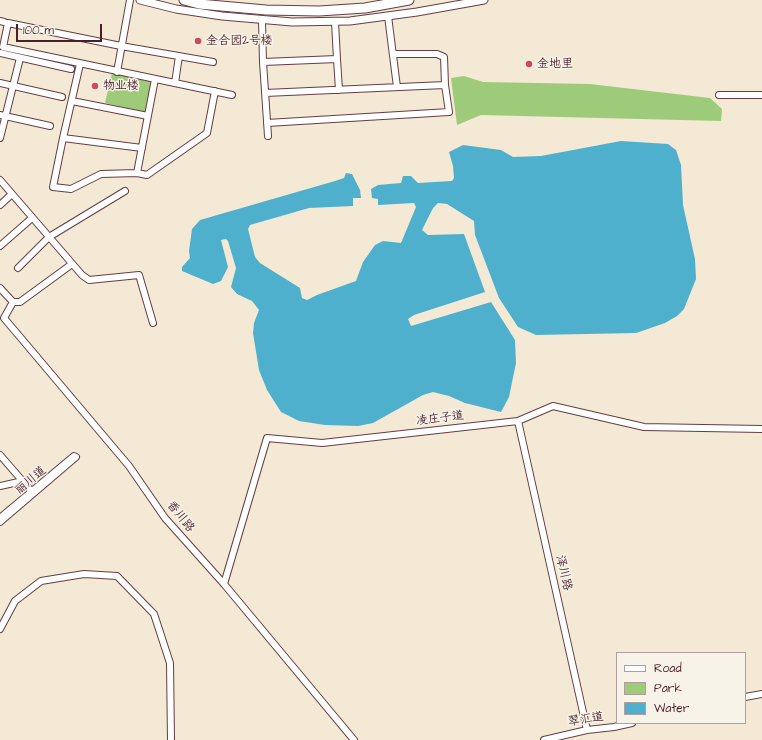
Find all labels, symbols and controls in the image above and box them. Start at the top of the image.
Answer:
scale bar [18,16,104,42]
text: 100 m [23,22,54,39]
place label: 金合园2号楼 [206,34,273,48]
marker: 金合园2号楼 [193,36,203,46]
place label: 金地里 [537,57,573,71]
marker: 金地里 [524,59,534,69]
place label: 物业楼 [103,79,139,93]
marker: 物业楼 [90,81,100,91]
street label: 凌庄子道 [415,409,465,429]
street label: 丽川道 [13,464,49,498]
street label: 香川路 [163,498,197,536]
street label: 泽川路 [552,554,574,592]
legend [616,652,746,724]
text: Road [654,660,682,677]
text: Park [654,680,682,697]
text: Water [654,700,689,717]
street label: 翠汇道 [567,710,605,730]

